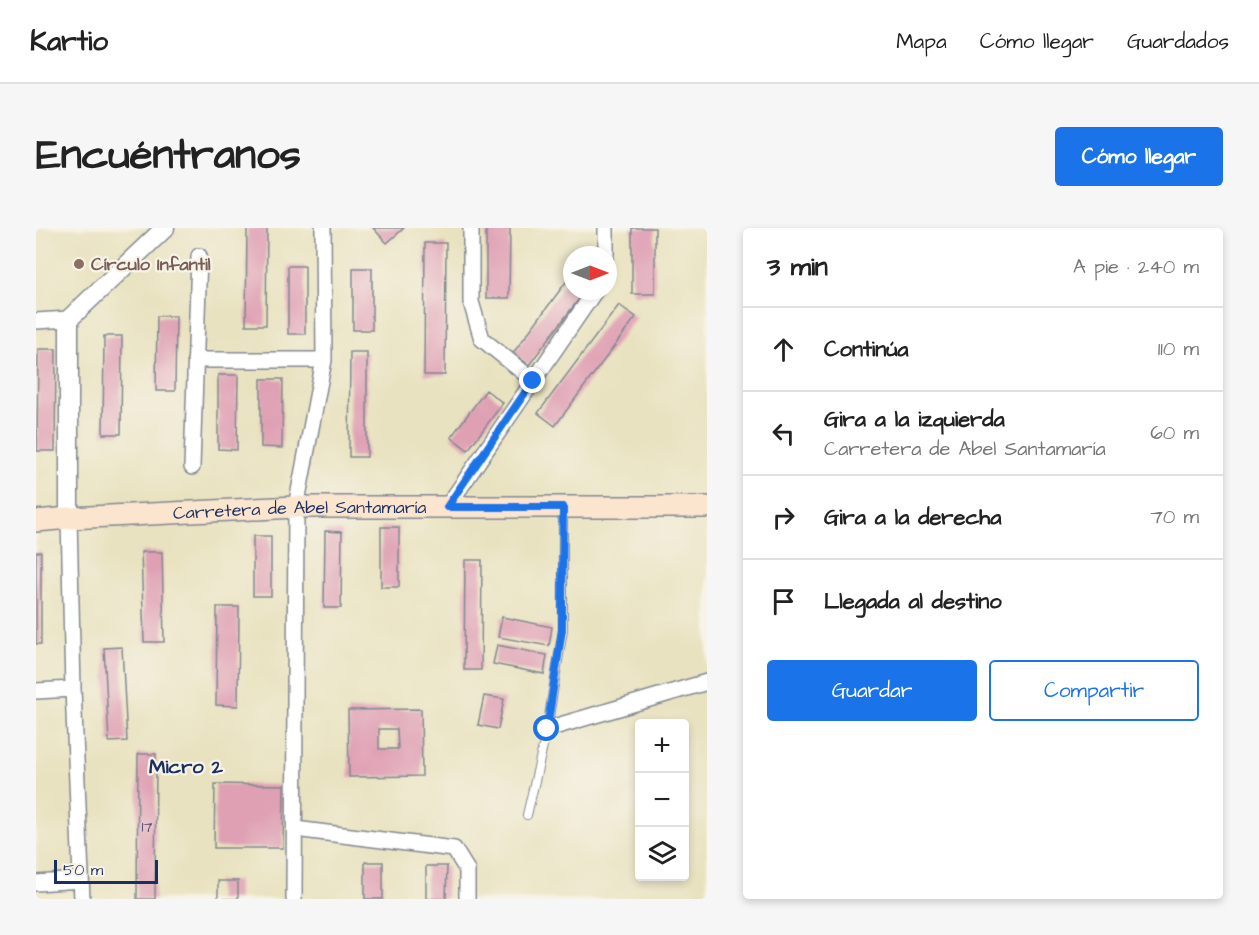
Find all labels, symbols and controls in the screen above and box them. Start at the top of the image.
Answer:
text: Kartio [30,22,108,61]
text: Mapa [896,27,947,56]
text: Cómo llegar [980,27,1094,56]
text: Guardados [1127,27,1229,56]
text: Encuéntranos [36,127,301,185]
button: Cómo llegar [1055,127,1223,186]
north arrow [563,246,617,300]
text: 3 min [767,249,828,285]
place label: Círculo Infantil [91,252,211,277]
text: A pie · 240 m [1073,253,1199,281]
marker: Círculo Infantil [72,257,86,271]
icon: ahead [767,333,800,366]
text: Continúa [824,334,909,365]
text: 110 m [1158,335,1199,363]
route end [519,367,545,393]
text: Gira a la izquierda [824,404,1005,435]
icon: left [767,417,800,450]
text: 60 m [1150,419,1199,447]
text: Carretera de Abel Santamaría [824,435,1106,463]
street label: Carretera de Abel Santamaría [172,495,426,526]
icon: right [767,501,800,534]
text: Gira a la derecha [824,502,1001,533]
text: 70 m [1151,503,1199,531]
icon: arrive [767,585,800,618]
text: Llegada al destino [824,586,1002,617]
button: Guardar [767,660,977,721]
button: Compartir [989,660,1199,721]
route start [533,715,559,741]
map controls [635,719,689,881]
button: + [635,719,689,773]
district label: Micro 2 [149,753,224,781]
button: − [635,773,689,827]
house number: 17 [141,817,153,838]
button: layers [635,827,689,881]
scale bar [54,857,158,884]
text: 50 m [63,859,103,881]

